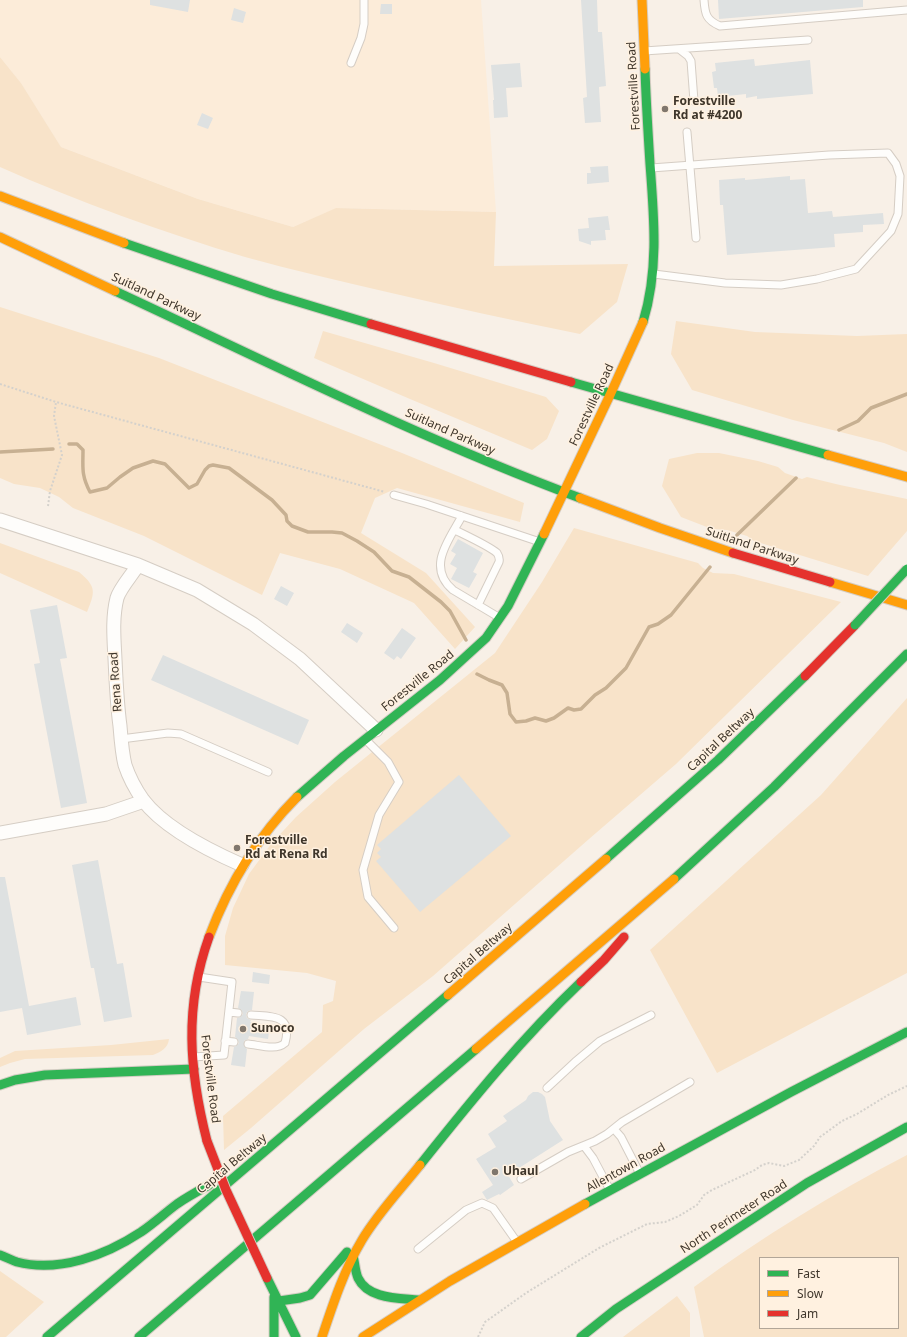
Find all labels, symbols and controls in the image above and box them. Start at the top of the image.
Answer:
street label: Forestville Road [624,41,644,131]
place label: Forestville Rd at #4200 [673,95,742,123]
marker: Forestville Rd at #4200 [660,104,670,114]
street label: Suitland Parkway [109,270,203,324]
street label: Forestville Road [567,362,617,448]
street label: Suitland Parkway [403,406,497,458]
street label: Suitland Parkway [704,524,800,568]
street label: Forestville Road [379,647,457,715]
street label: Rena Road [107,651,125,713]
street label: Capital Beltway [685,705,757,775]
place label: Forestville Rd at Rena Rd [245,834,328,862]
marker: Forestville Rd at Rena Rd [232,843,242,853]
street label: Capital Beltway [441,920,515,988]
place label: Sunoco [251,1022,294,1036]
marker: Sunoco [238,1024,248,1034]
street label: Forestville Road [197,1034,223,1124]
street label: Capital Beltway [194,1131,270,1197]
street label: Allentown Road [584,1140,668,1196]
place label: Uhaul [503,1165,538,1179]
marker: Uhaul [490,1167,500,1177]
street label: North Perimeter Road [678,1177,790,1257]
legend [759,1257,899,1329]
text: Fast [797,1265,820,1282]
text: Slow [797,1285,823,1302]
text: Jam [797,1305,818,1322]

